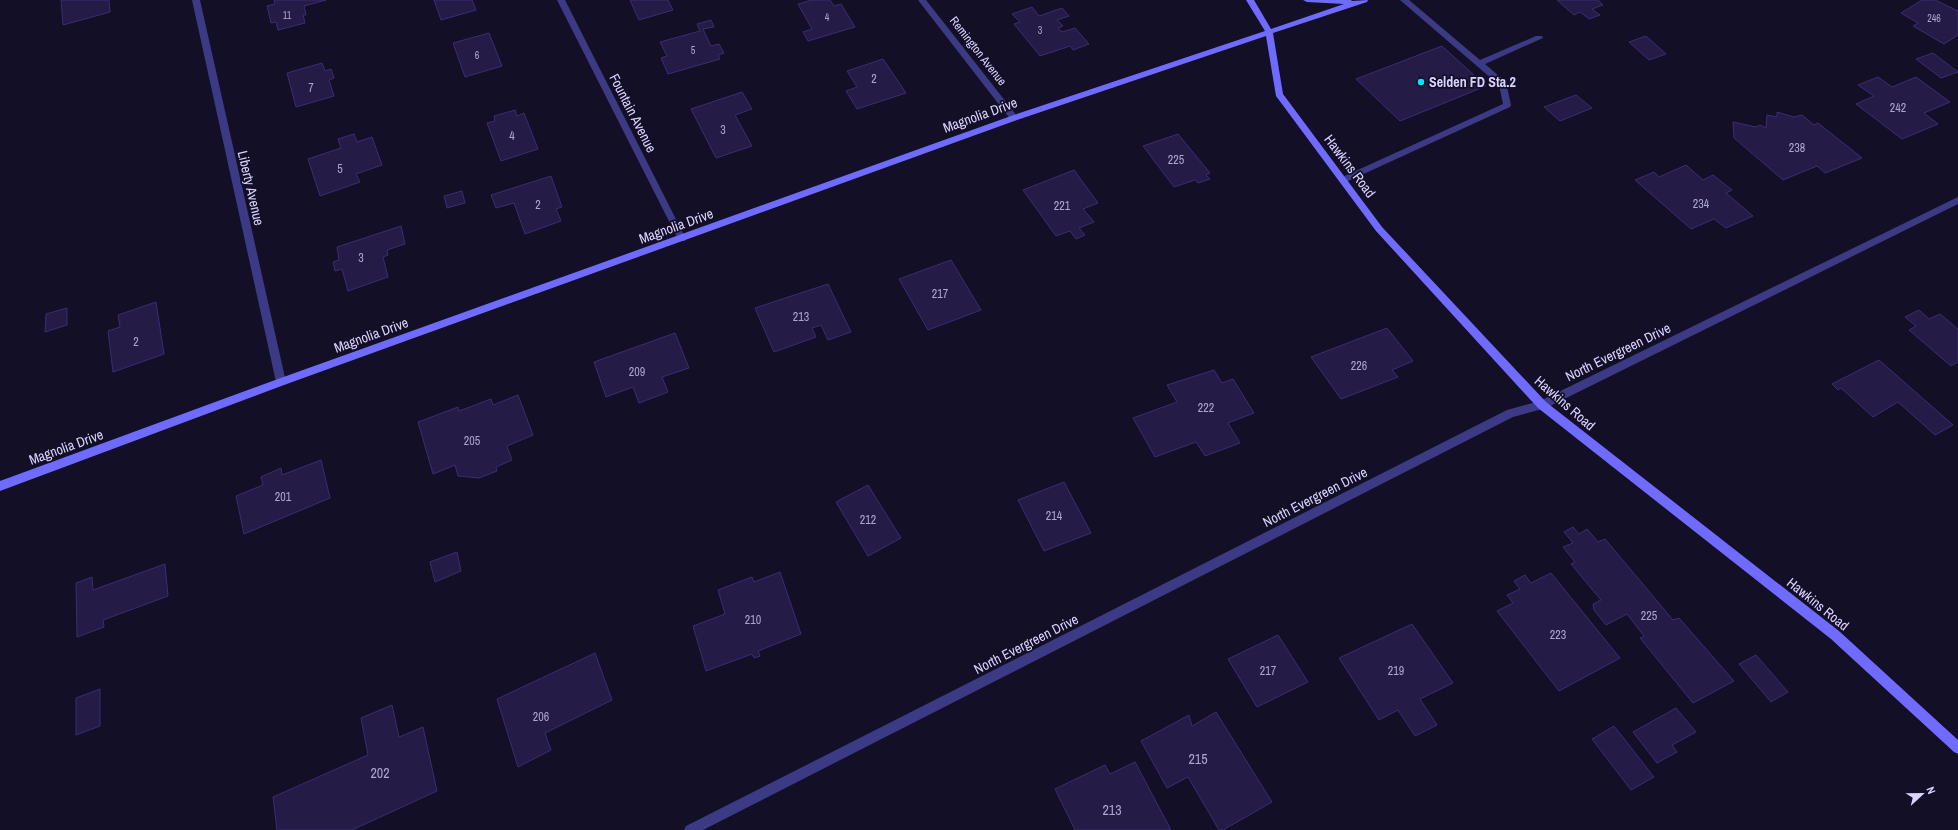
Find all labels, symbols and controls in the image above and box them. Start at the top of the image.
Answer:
house number: 11 [283,9,292,22]
house number: 4 [825,11,830,24]
house number: 246 [1927,12,1941,25]
street label: Remington Avenue [946,13,1010,89]
house number: 3 [1038,24,1043,37]
house number: 5 [691,44,696,57]
house number: 6 [475,49,480,62]
street label: Fountain Avenue [605,71,661,155]
house number: 2 [871,71,877,87]
place label: Selden FD Sta.2 [1429,73,1516,91]
marker: Selden FD Sta.2 [1416,77,1426,87]
house number: 7 [308,80,314,96]
street label: Magnolia Drive [940,93,1020,137]
house number: 242 [1890,100,1906,116]
house number: 3 [720,122,726,138]
house number: 4 [509,128,515,144]
street label: Hawkins Road [1320,131,1380,201]
house number: 238 [1789,140,1805,156]
street label: Liberty Avenue [234,149,268,227]
house number: 225 [1168,152,1185,168]
house number: 5 [337,161,343,177]
house number: 234 [1693,196,1710,212]
house number: 2 [535,197,541,213]
house number: 221 [1054,198,1071,214]
street label: Magnolia Drive [636,204,716,248]
house number: 3 [358,250,364,266]
house number: 217 [932,286,949,302]
house number: 213 [793,309,809,325]
street label: Magnolia Drive [331,313,411,357]
street label: North Evergreen Drive [1562,319,1674,385]
house number: 2 [133,334,139,350]
house number: 226 [1351,358,1367,374]
house number: 209 [629,364,645,380]
street label: Hawkins Road [1531,372,1599,434]
house number: 222 [1198,400,1214,416]
street label: Magnolia Drive [26,425,106,469]
house number: 205 [464,433,481,449]
street label: North Evergreen Drive [1260,463,1370,531]
house number: 201 [275,489,292,505]
house number: 214 [1046,508,1063,524]
house number: 212 [860,512,876,528]
street label: Hawkins Road [1783,574,1853,634]
house number: 225 [1641,608,1658,624]
street label: North Evergreen Drive [971,610,1081,678]
house number: 210 [745,612,761,628]
house number: 223 [1550,627,1566,643]
house number: 217 [1260,663,1277,679]
house number: 219 [1388,663,1404,679]
house number: 206 [533,709,549,725]
house number: 215 [1188,750,1208,768]
house number: 202 [370,764,390,782]
north arrow [1902,774,1942,814]
text: N [1924,785,1939,796]
house number: 213 [1102,801,1122,819]

